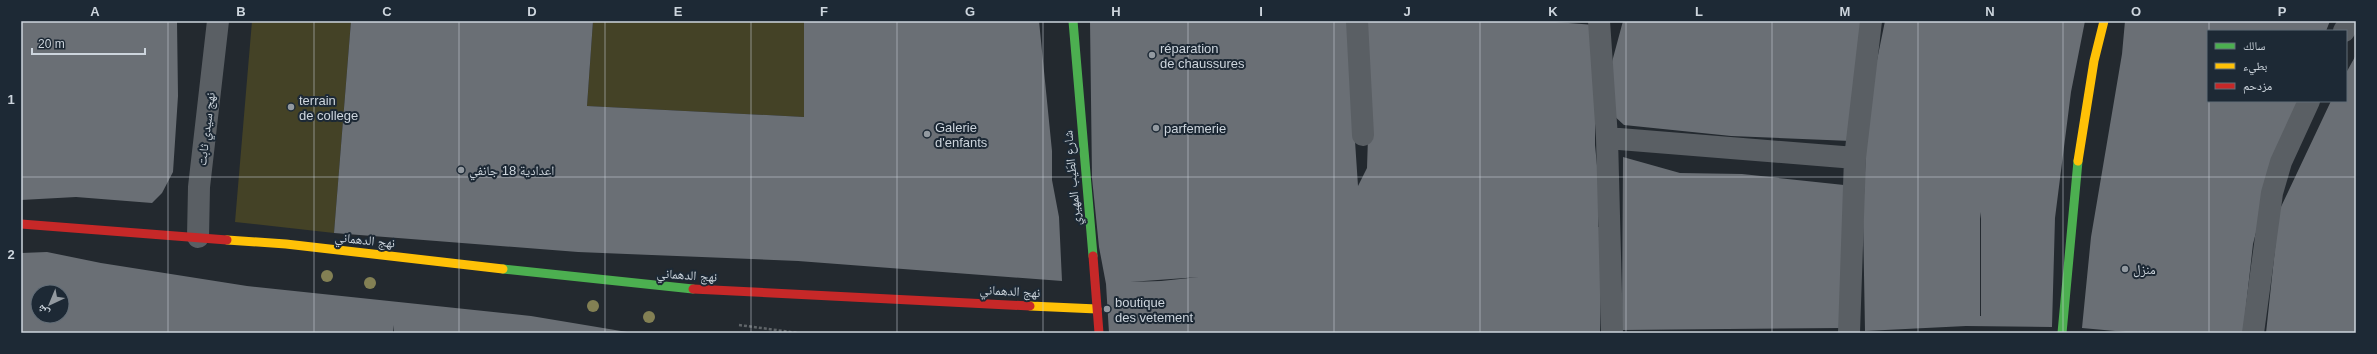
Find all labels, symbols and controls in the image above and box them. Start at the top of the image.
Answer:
text: A [90,4,100,19]
text: B [236,4,246,19]
text: C [382,4,392,19]
text: D [527,4,537,19]
text: E [674,4,683,19]
text: F [820,4,828,19]
text: G [965,4,975,19]
text: H [1111,4,1121,19]
text: I [1259,4,1263,19]
text: J [1403,4,1411,19]
text: K [1548,4,1558,19]
text: L [1695,4,1703,19]
text: M [1840,4,1850,19]
text: N [1985,4,1995,19]
text: O [2131,4,2141,19]
text: P [2278,4,2287,19]
scale bar [32,30,145,56]
legend [2207,30,2347,102]
text: 20 m [38,37,65,51]
text: سالك [2243,39,2265,53]
place label: réparation de chaussures [1160,41,1245,71]
marker: réparation de chaussures [1147,50,1157,60]
text: بطيء [2243,59,2267,76]
text: مزدحم [2243,79,2272,94]
street label: نهج سيدي ثابت [194,91,221,167]
text: 1 [7,92,15,107]
place label: terrain de college [299,93,358,123]
marker: terrain de college [286,102,296,112]
place label: Galerie d'enfants [935,120,988,150]
place label: parfemerie [1164,121,1226,136]
marker: parfemerie [1151,123,1161,133]
marker: Galerie d'enfants [922,129,932,139]
street label: شارع الطّيب المهيري [1060,130,1087,226]
place label: اعدادية 18 جانفي [469,163,554,181]
marker: اعدادية 18 جانفي [456,165,466,175]
street label: نهج الدهماني [334,229,396,254]
text: 2 [7,247,15,262]
place label: منزل [2133,262,2156,278]
marker: منزل [2120,264,2130,274]
street label: نهج الدهماني [656,265,718,288]
street label: نهج الدهماني [979,282,1041,303]
north arrow [30,284,70,324]
place label: boutique des vetement [1115,295,1193,325]
text: ش [34,301,53,320]
marker: boutique des vetement [1102,304,1112,314]

